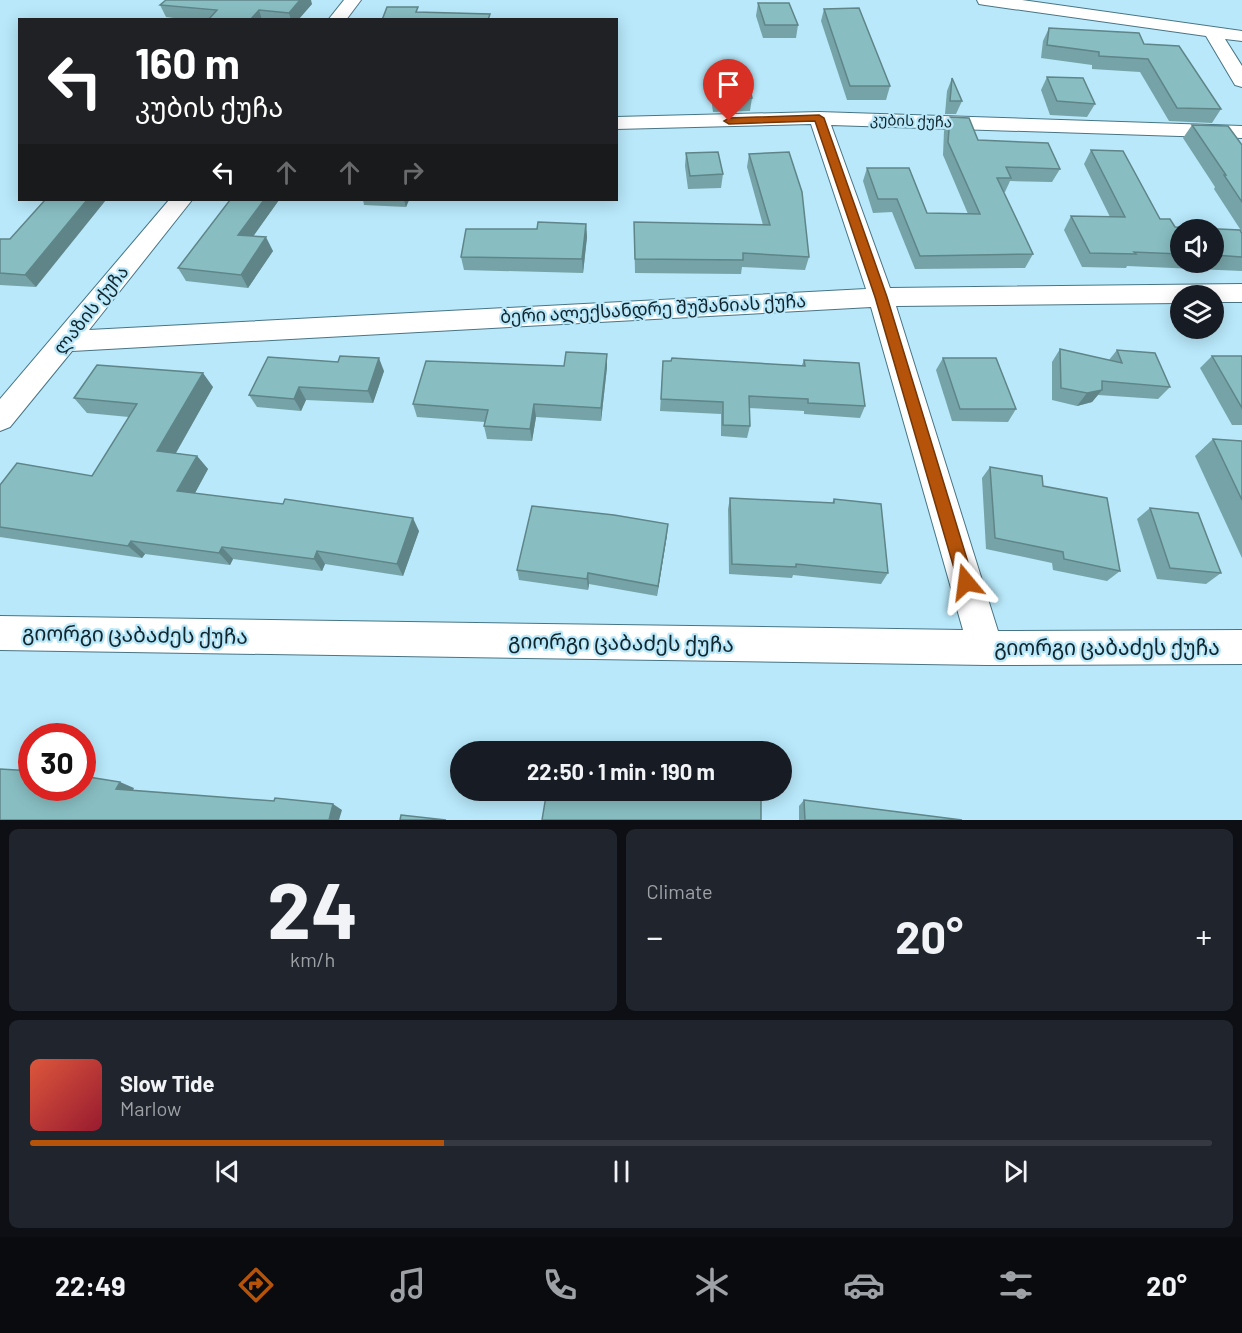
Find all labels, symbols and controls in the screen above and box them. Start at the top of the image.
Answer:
text: 160 m [135,37,240,87]
icon: left [36,42,114,120]
pin [703,59,754,121]
icon: arrive [712,68,745,101]
text: კუბის ქუჩა [135,90,283,122]
street label: კუბის ქუჩა [870,110,953,131]
icon: left [207,156,240,189]
icon: ahead [270,156,303,189]
icon: ahead [333,156,366,189]
icon: right [396,156,429,189]
map controls [1170,219,1224,339]
button: sound [1170,219,1224,273]
street label: ლაზის ქუჩა [48,261,133,359]
button: layers [1170,285,1224,339]
street label: ბერი ალექსანდრე შუშანიას ქუჩა [499,289,807,328]
position arrow [934,550,998,614]
street label: გიორგი ცაბაძეს ქუჩა [22,619,248,649]
street label: გიორგი ცაბაძეს ქუჩა [508,627,734,657]
street label: გიორგი ცაბაძეს ქუჩა [994,634,1220,660]
speed limit sign: 30 [18,723,96,801]
text: 22:50 · 1 min · 190 m [527,758,715,784]
text: 24 [267,861,358,955]
text: Climate [647,879,713,903]
text: 20° [895,909,963,963]
text: − [647,916,663,956]
text: + [1196,916,1212,956]
text: km/h [290,947,335,971]
text: Slow Tide [120,1070,215,1096]
text: Marlow [120,1096,181,1120]
icon: previous [211,1155,244,1188]
icon: pause [605,1155,638,1188]
icon: next [999,1155,1032,1188]
icon: directions [235,1264,277,1306]
icon: music [387,1264,429,1306]
icon: phone [539,1264,581,1306]
icon: climate [691,1264,733,1306]
icon: car [843,1264,885,1306]
icon: filters [995,1264,1037,1306]
text: 22:49 [55,1269,126,1301]
text: 20° [1146,1269,1187,1301]

